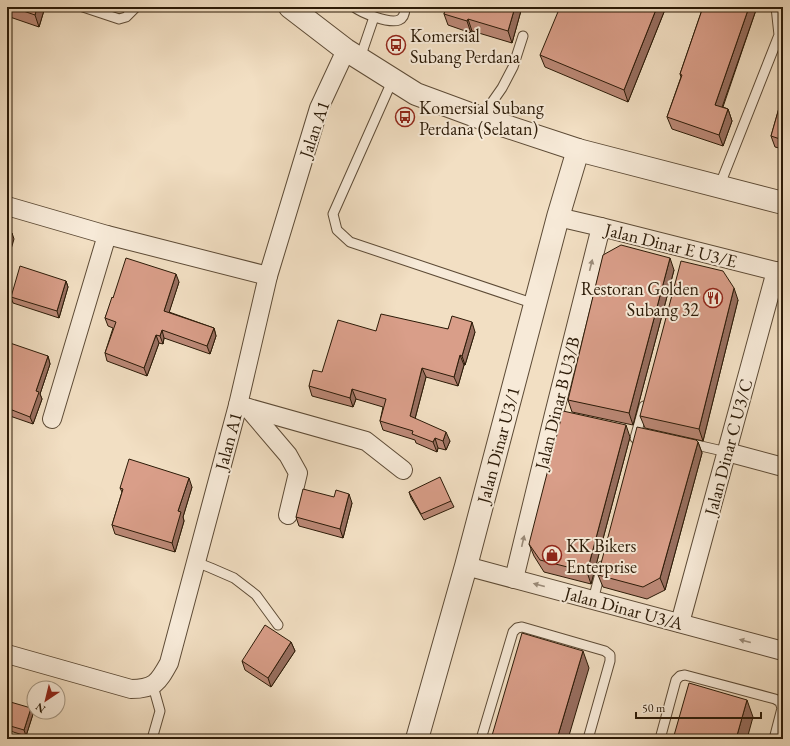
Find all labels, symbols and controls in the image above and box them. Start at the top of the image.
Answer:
place label: Komersial Subang Perdana [410,24,521,68]
bus stop icon: Komersial Subang Perdana [385,34,407,56]
place label: Komersial Subang Perdana (Selatan) [419,96,544,140]
street label: Jalan A1 [293,97,334,163]
bus stop icon: Komersial Subang Perdana (Selatan) [394,106,416,128]
street label: Jalan Dinar E U3/E [601,217,739,273]
one-way arrow [588,259,594,271]
place label: Restoran Golden Subang 32 [581,277,699,321]
restaurant icon: Restoran Golden Subang 32 [702,287,724,309]
street label: Jalan Dinar B U3/B [529,334,585,474]
street label: Jalan Dinar C U3/C [698,376,757,520]
street label: Jalan Dinar U3/1 [471,384,525,508]
street label: Jalan A1 [209,410,247,474]
place label: KK Bikers Enterprise [566,534,637,578]
one-way arrow [521,535,527,547]
shop icon: KK Bikers Enterprise [541,544,563,566]
street label: Jalan Dinar U3/A [560,581,686,635]
one-way arrow [532,582,545,588]
one-way arrow [739,637,752,643]
north arrow [26,680,66,720]
scale bar [636,694,761,720]
text: N [33,700,48,716]
text: 50 m [642,700,666,716]

